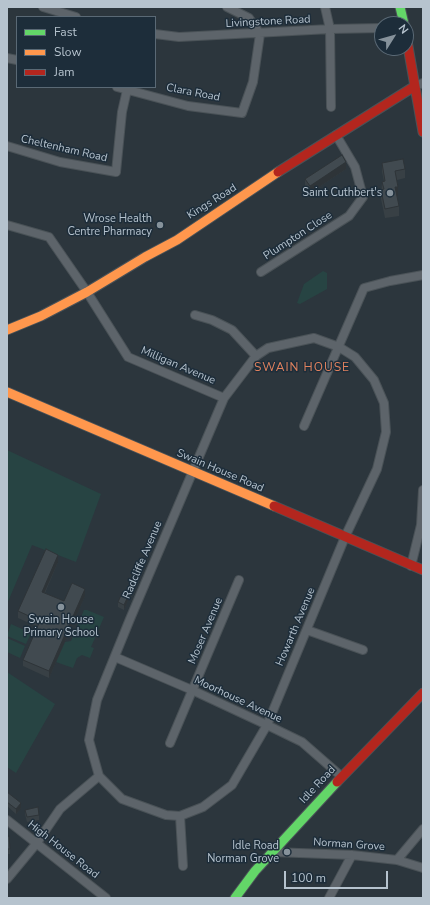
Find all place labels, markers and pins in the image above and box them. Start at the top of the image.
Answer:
place label: Saint Cuthbert's [302,186,382,200]
marker: Saint Cuthbert's [385,188,395,198]
place label: Wrose Health Centre Pharmacy [67,212,152,238]
marker: Wrose Health Centre Pharmacy [155,220,165,230]
marker: Swain House Primary School [56,602,66,612]
place label: Swain House Primary School [24,613,98,639]
place label: Idle Road Norman Grove [207,839,279,865]
marker: Idle Road Norman Grove [282,847,292,857]

